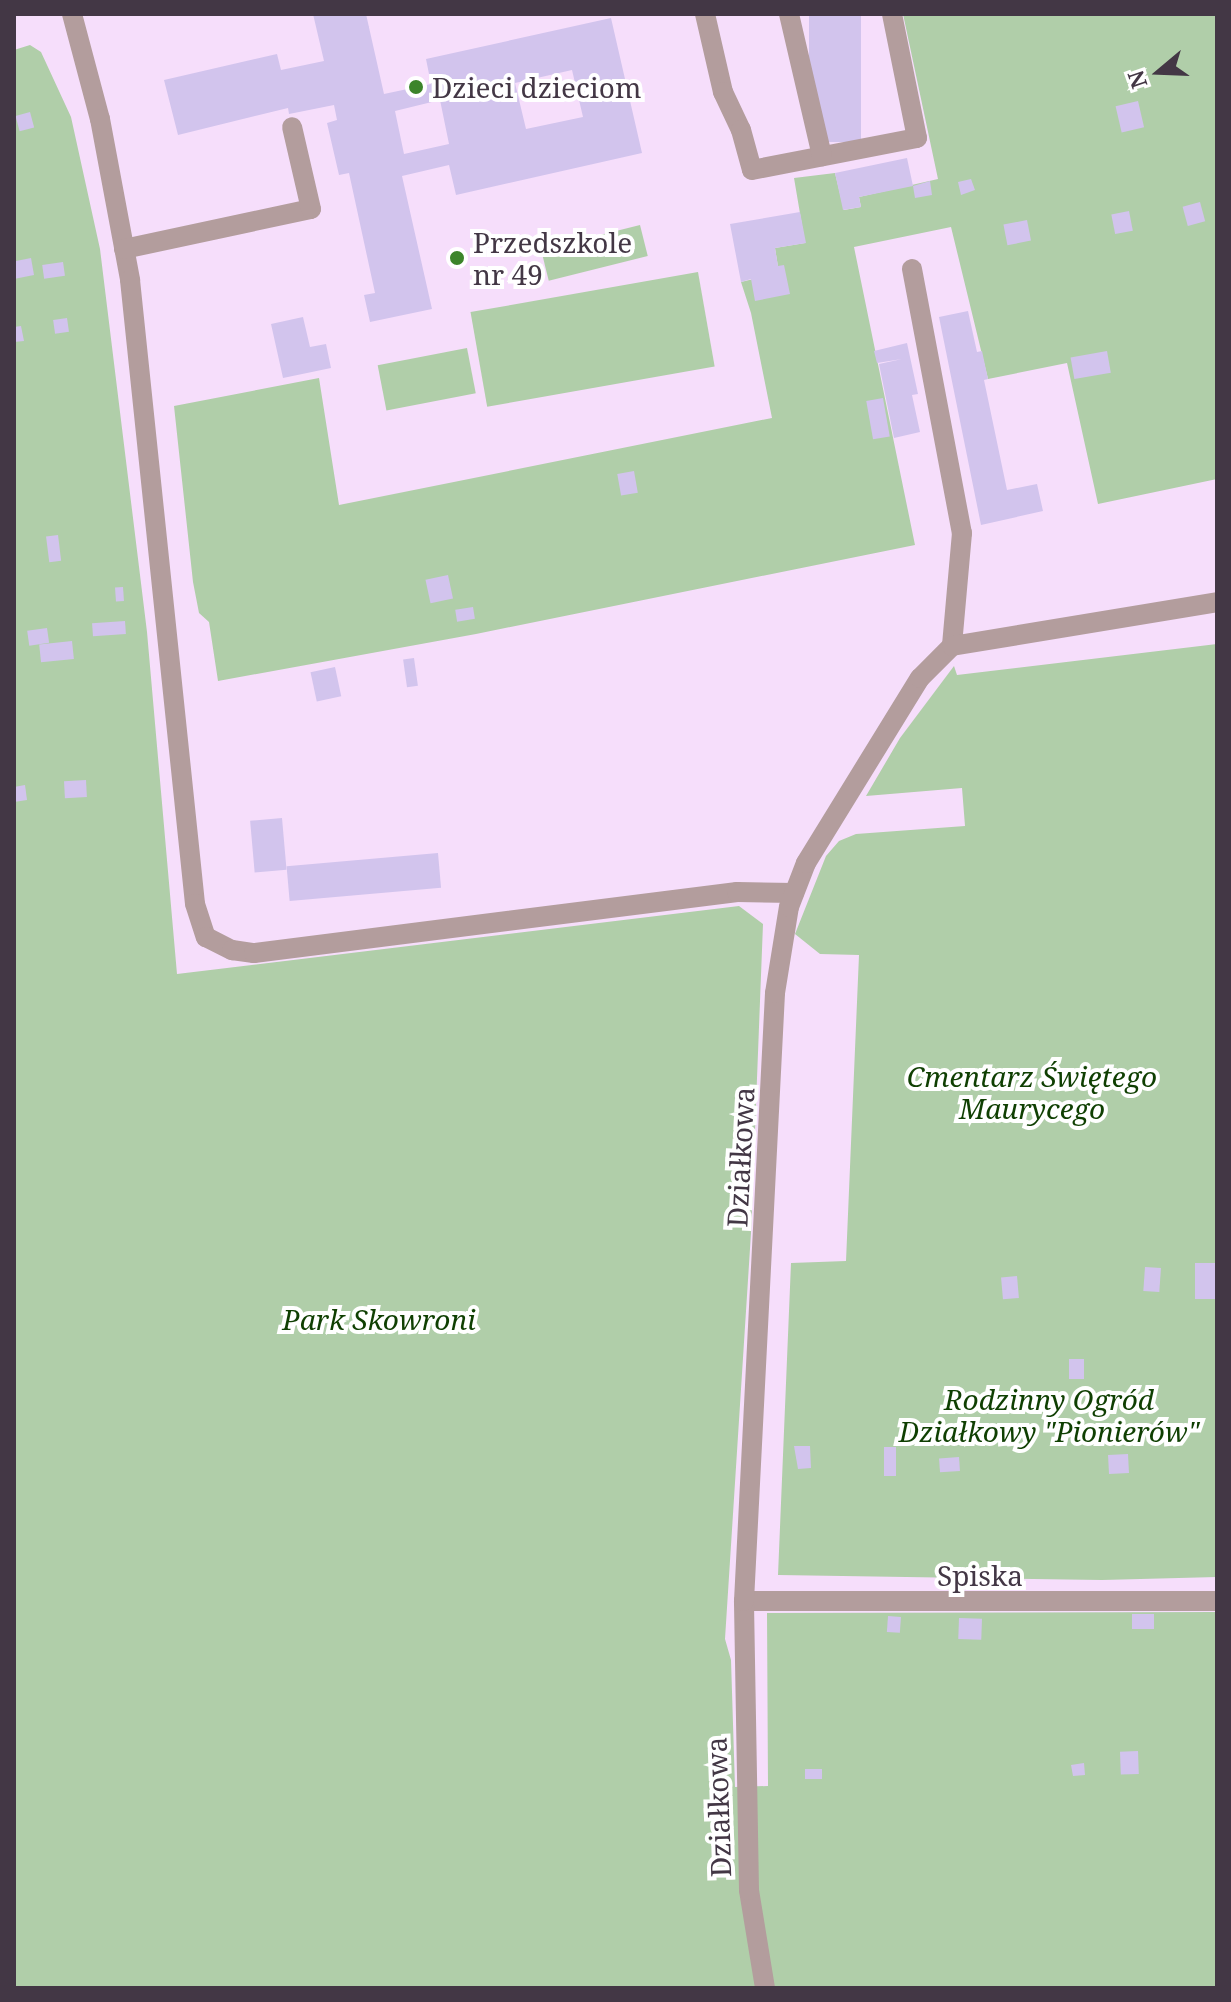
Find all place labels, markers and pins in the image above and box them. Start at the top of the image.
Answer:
place label: Dzieci dzieciom [432,70,641,104]
marker: Dzieci dzieciom [407,78,425,96]
place label: Przedszkole nr 49 [473,225,632,291]
marker: Przedszkole nr 49 [448,249,466,267]

